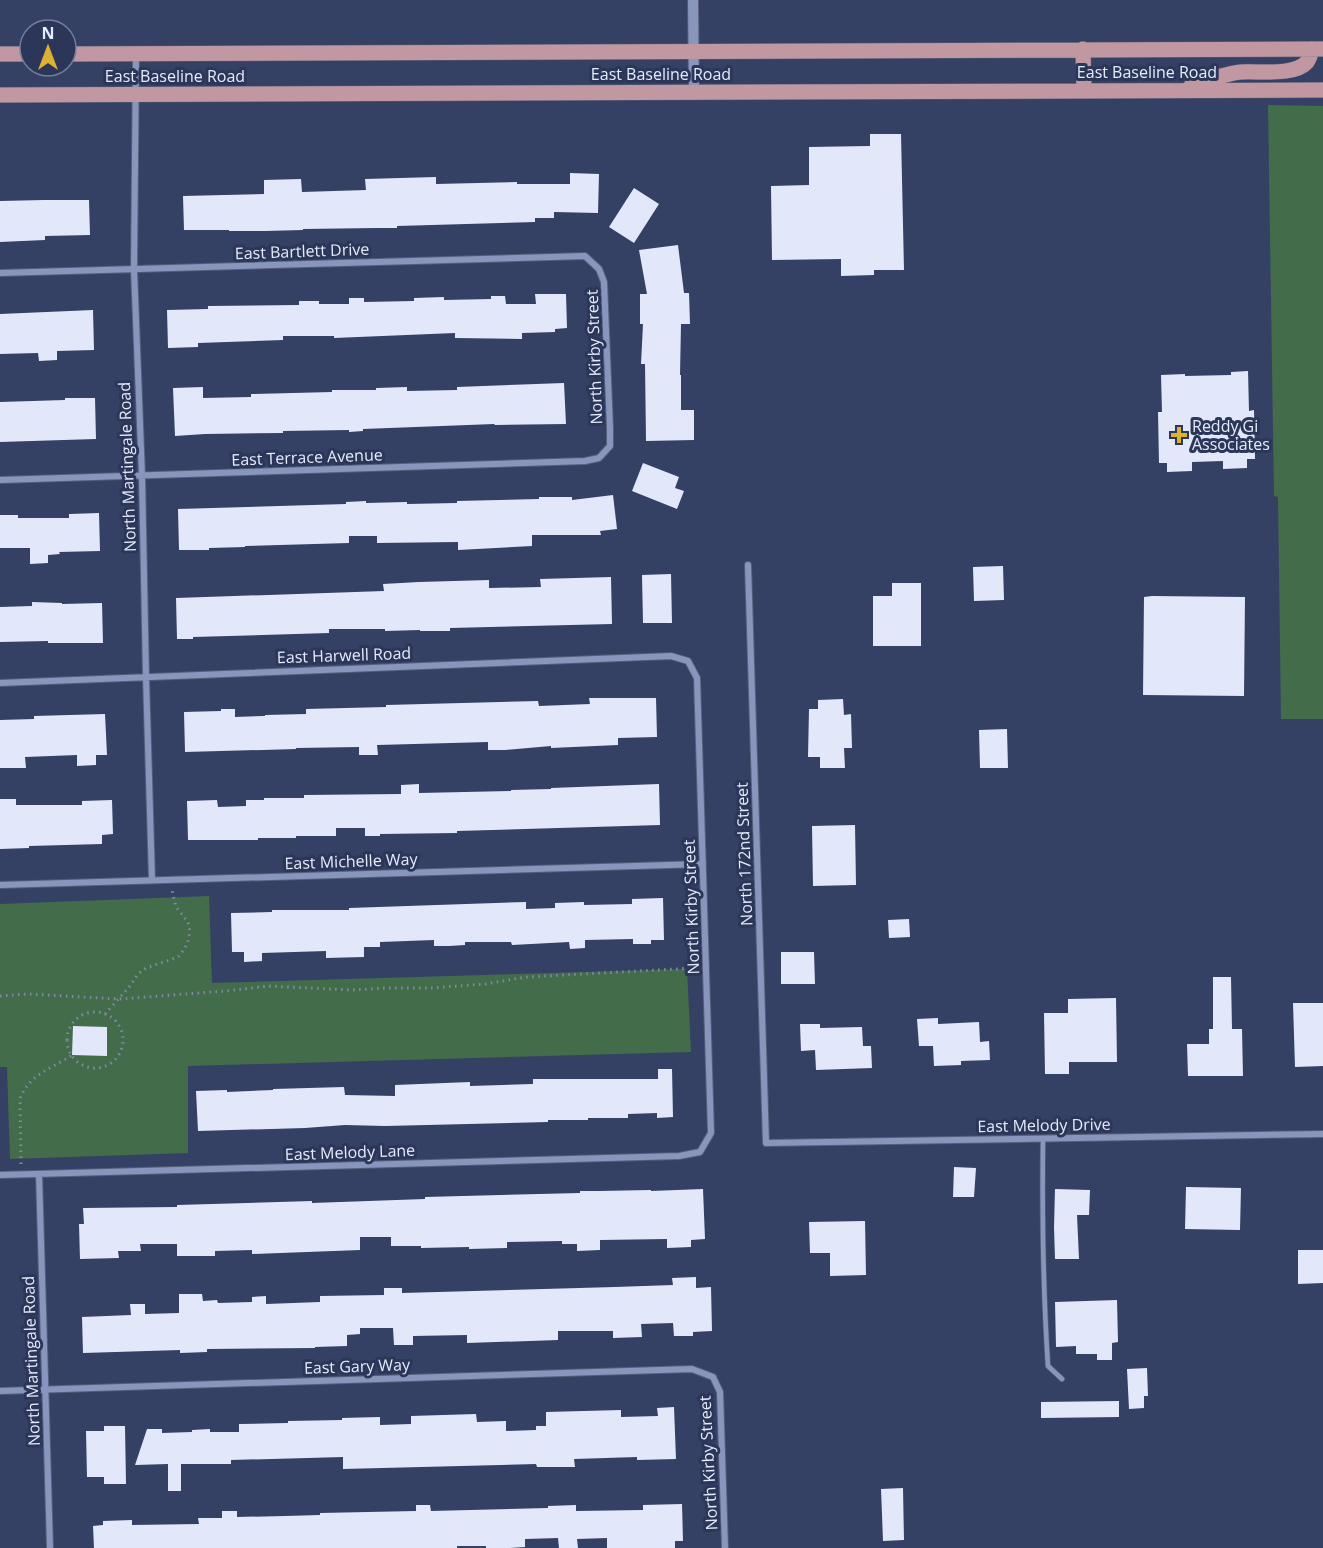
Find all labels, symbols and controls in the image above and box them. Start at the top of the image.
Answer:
north arrow [18,18,78,78]
text: N [41,22,55,44]
street label: East Baseline Road [1077,61,1217,83]
street label: East Baseline Road [591,63,731,85]
street label: East Baseline Road [105,65,245,87]
street label: East Bartlett Drive [234,238,370,264]
street label: North Kirby Street [581,289,607,425]
street label: North Martingale Road [113,382,141,552]
place label: Reddy Gi Associates [1192,415,1270,455]
marker: Reddy Gi Associates [1170,426,1188,444]
street label: East Terrace Avenue [231,443,383,471]
street label: East Harwell Road [277,642,411,668]
street label: North 172nd Street [730,781,758,926]
street label: North Kirby Street [678,839,704,975]
street label: East Michelle Way [284,848,419,874]
street label: East Melody Drive [977,1113,1111,1137]
street label: East Melody Lane [284,1139,416,1165]
street label: North Martingale Road [17,1276,45,1446]
street label: East Gary Way [304,1353,411,1379]
street label: North Kirby Street [693,1395,723,1531]

